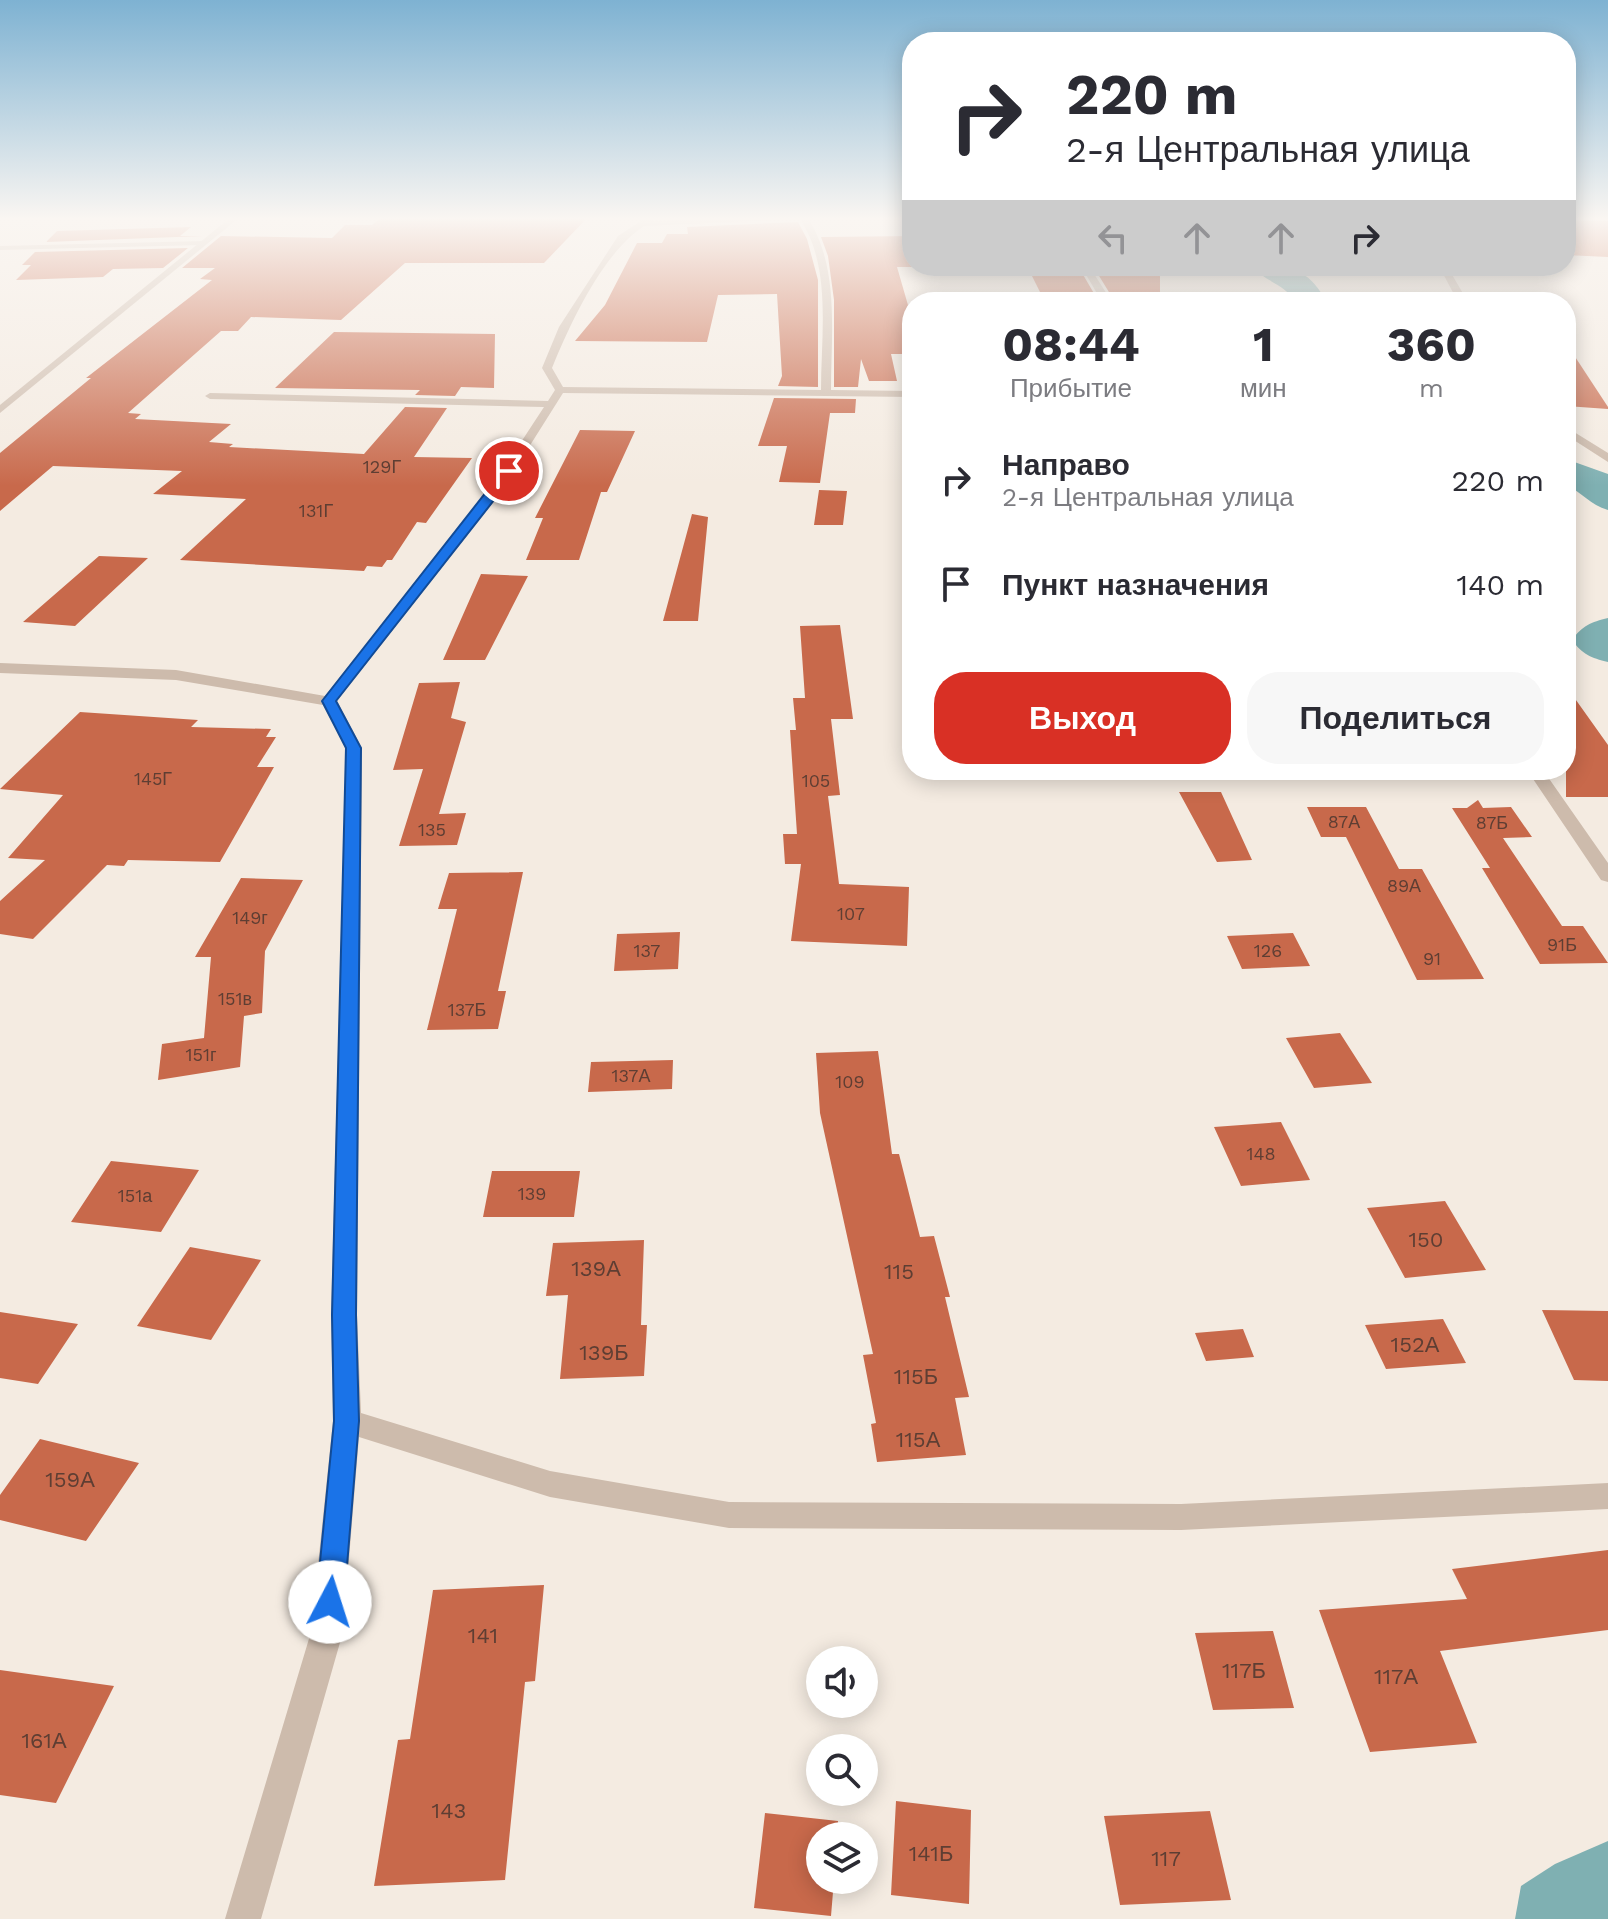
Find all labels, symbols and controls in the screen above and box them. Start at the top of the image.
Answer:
text: 220 m [1066,62,1238,128]
icon: right [934,64,1038,168]
text: 2-я Центральная улица [1066,129,1470,171]
icon: left [1091,216,1135,260]
icon: ahead [1175,216,1219,260]
icon: ahead [1259,216,1303,260]
icon: right [1343,216,1387,260]
text: 08:44 [1002,316,1140,373]
text: 1 [1253,316,1274,373]
text: 360 [1387,316,1476,373]
text: Прибытие [1010,373,1132,403]
text: мин [1240,373,1287,403]
text: m [1419,373,1444,403]
pin [475,437,543,505]
text: Направо [1002,447,1130,482]
icon: arrive [487,449,531,493]
house number: 129Г [363,456,401,477]
icon: right [934,458,978,502]
text: 220 m [1452,463,1544,498]
text: 2-я Центральная улица [1002,482,1294,512]
house number: 131Г [299,500,333,521]
icon: arrive [934,562,978,606]
text: Пункт назначения [1002,567,1269,602]
text: 140 m [1456,567,1544,602]
button: Выход [934,672,1231,764]
button: Поделиться [1247,672,1544,764]
house number: 145Г [134,768,172,789]
house number: 105 [802,770,830,791]
house number: 87А [1328,811,1360,832]
house number: 87Б [1476,812,1508,833]
house number: 135 [418,819,446,840]
house number: 89А [1387,875,1421,896]
house number: 107 [837,903,865,924]
house number: 149г [232,907,268,928]
house number: 91Б [1547,934,1577,955]
house number: 137 [634,940,660,961]
house number: 126 [1254,940,1282,961]
house number: 91 [1423,948,1441,969]
house number: 151в [218,988,252,1009]
house number: 137Б [448,999,486,1020]
house number: 151г [185,1044,217,1065]
house number: 137А [612,1065,650,1086]
house number: 109 [835,1071,865,1092]
house number: 148 [1246,1143,1276,1164]
house number: 139 [518,1183,546,1204]
house number: 151а [118,1185,153,1206]
house number: 150 [1408,1227,1444,1252]
house number: 139А [571,1256,621,1281]
house number: 115 [884,1259,914,1284]
house number: 152А [1391,1332,1440,1357]
house number: 139Б [579,1340,629,1365]
house number: 115Б [894,1364,938,1389]
house number: 115А [896,1427,941,1452]
house number: 159А [45,1467,95,1492]
position arrow [288,1560,372,1644]
house number: 141 [468,1623,498,1648]
map controls [806,1646,878,1894]
button: sound [806,1646,878,1718]
house number: 117Б [1222,1658,1266,1683]
house number: 117А [1374,1664,1418,1689]
house number: 161А [21,1728,67,1753]
button: search [806,1734,878,1806]
house number: 143 [432,1798,466,1823]
button: layers [806,1822,878,1894]
house number: 141Б [909,1841,953,1866]
house number: 117 [1151,1846,1181,1871]

